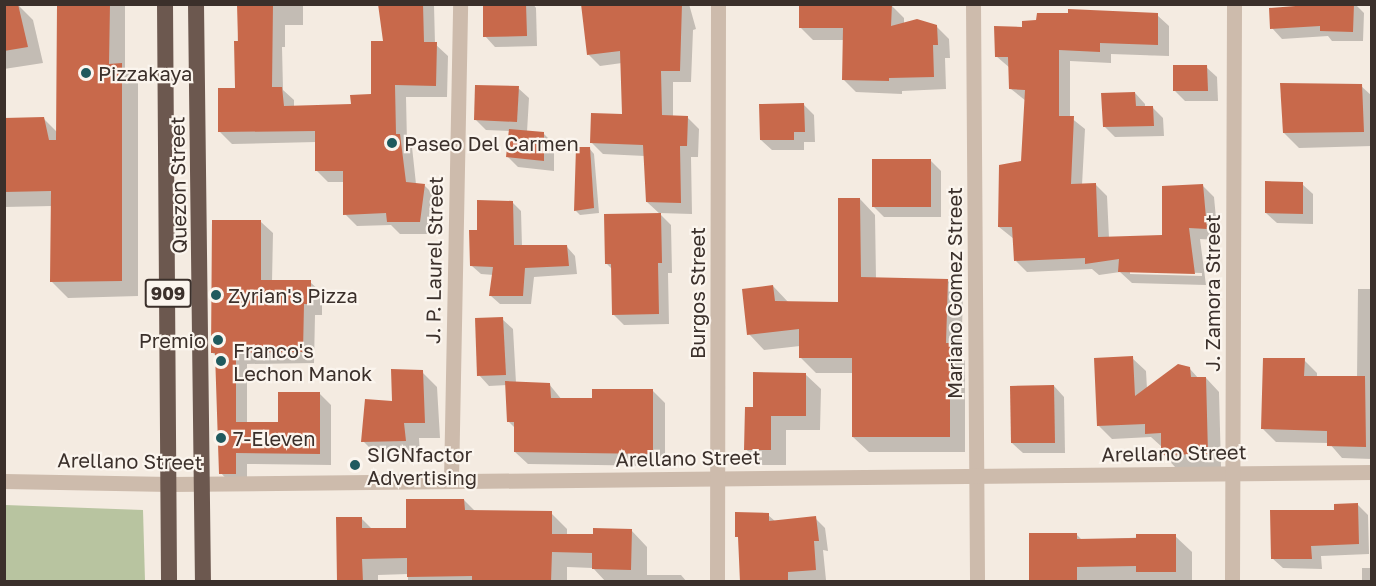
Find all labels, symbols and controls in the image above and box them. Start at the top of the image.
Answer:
place label: Pizzakaya [98,61,192,85]
marker: Pizzakaya [79,66,93,80]
street label: Quezon Street [165,116,191,254]
place label: Paseo Del Carmen [404,131,579,155]
marker: Paseo Del Carmen [385,136,399,150]
street label: J. P. Laurel Street [421,176,447,344]
street label: Mariano Gomez Street [942,187,966,399]
street label: J. Zamora Street [1200,214,1224,372]
street label: Burgos Street [685,227,709,359]
road number: 909 [144,278,192,308]
place label: Zyrian's Pizza [228,283,358,307]
marker: Zyrian's Pizza [209,288,223,302]
place label: Premio [139,328,206,352]
marker: Premio [211,333,225,347]
place label: Franco's Lechon Manok [233,338,372,385]
marker: Franco's Lechon Manok [214,354,228,368]
place label: 7-Eleven [233,426,315,450]
marker: 7-Eleven [214,431,228,445]
street label: Arellano Street [1101,440,1247,466]
place label: SIGNfactor Advertising [367,442,477,489]
street label: Arellano Street [615,445,761,471]
street label: Arellano Street [57,448,203,474]
marker: SIGNfactor Advertising [348,458,362,472]

